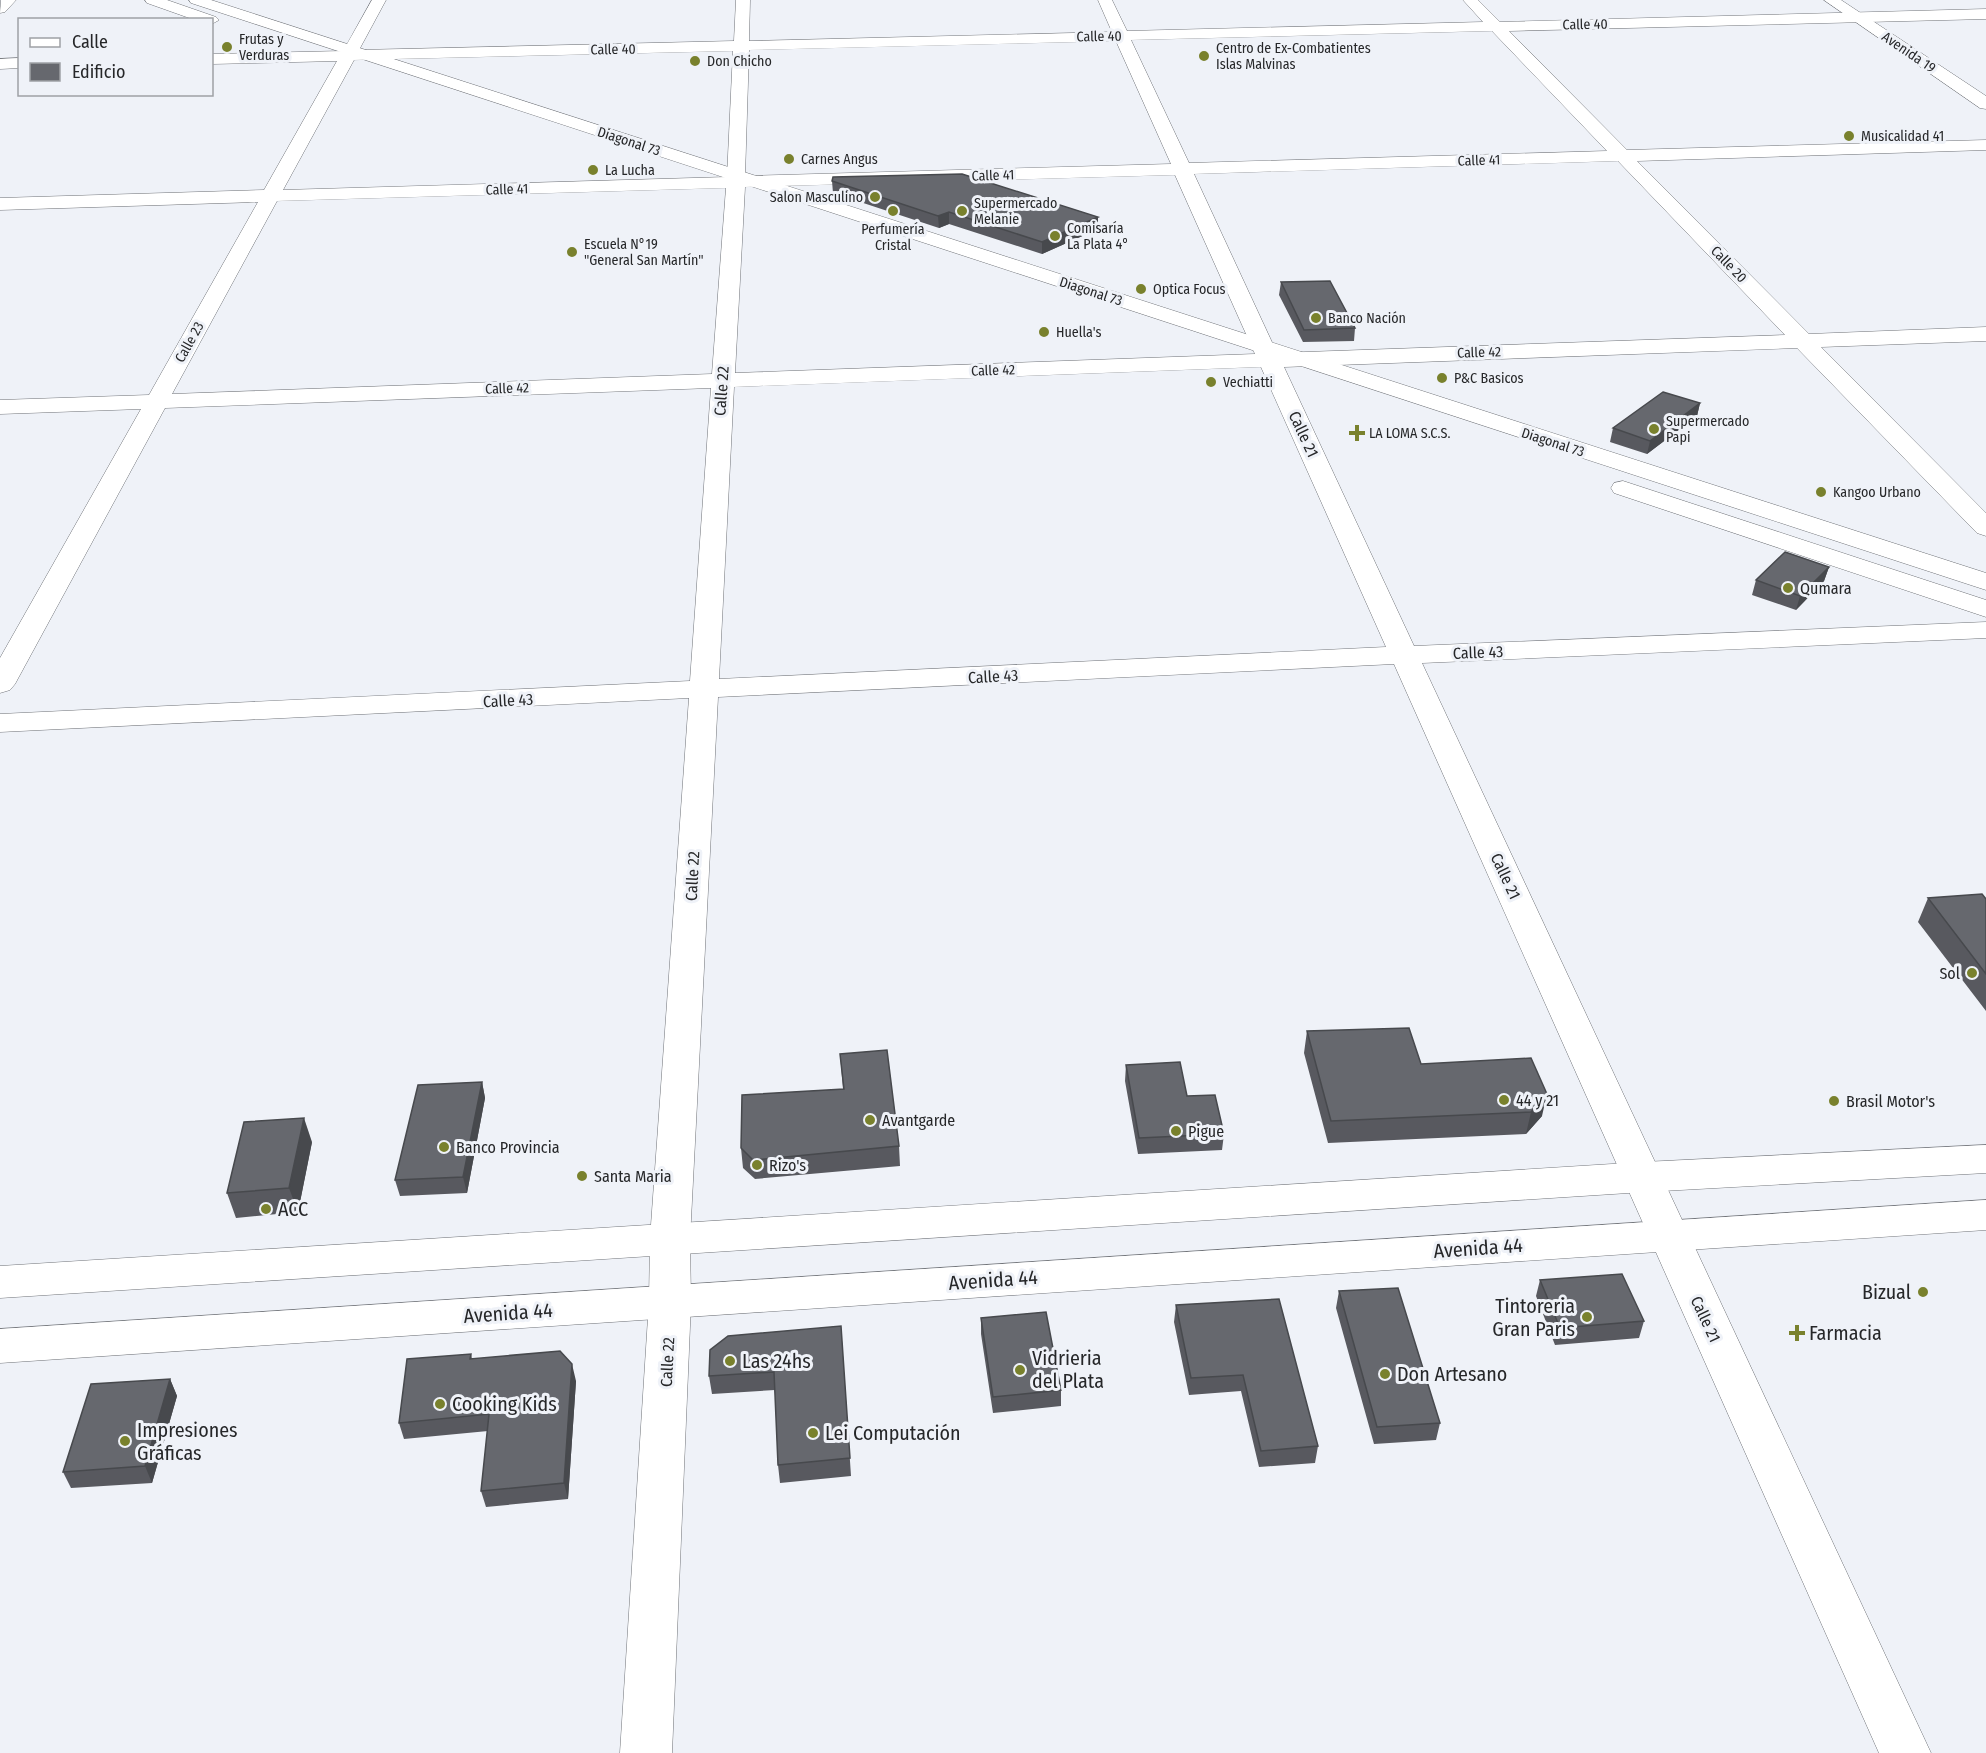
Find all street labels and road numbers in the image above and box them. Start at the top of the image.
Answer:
street label: Calle 40 [1562,16,1608,33]
street label: Calle 40 [1076,28,1122,45]
street label: Avenida 19 [1879,28,1939,77]
street label: Calle 40 [590,41,636,58]
street label: Diagonal 73 [595,123,662,160]
street label: Calle 41 [1457,151,1501,170]
street label: Calle 41 [971,166,1015,185]
street label: Calle 41 [485,180,529,199]
street label: Calle 20 [1707,242,1750,286]
street label: Diagonal 73 [1057,273,1124,310]
street label: Calle 23 [171,319,207,365]
street label: Calle 42 [1457,343,1501,362]
street label: Calle 42 [971,361,1015,380]
street label: Calle 22 [710,366,733,417]
street label: Calle 42 [485,379,529,398]
street label: Calle 21 [1285,408,1322,460]
street label: Diagonal 73 [1519,424,1586,461]
street label: Calle 43 [1452,642,1504,663]
street label: Calle 43 [967,666,1019,687]
street label: Calle 43 [482,690,534,711]
street label: Calle 21 [1487,850,1524,902]
street label: Calle 22 [682,851,703,901]
street label: Avenida 44 [1433,1233,1524,1263]
street label: Avenida 44 [948,1265,1039,1295]
street label: Calle 21 [1687,1293,1724,1345]
street label: Avenida 44 [463,1298,554,1328]
street label: Calle 22 [657,1337,678,1387]

